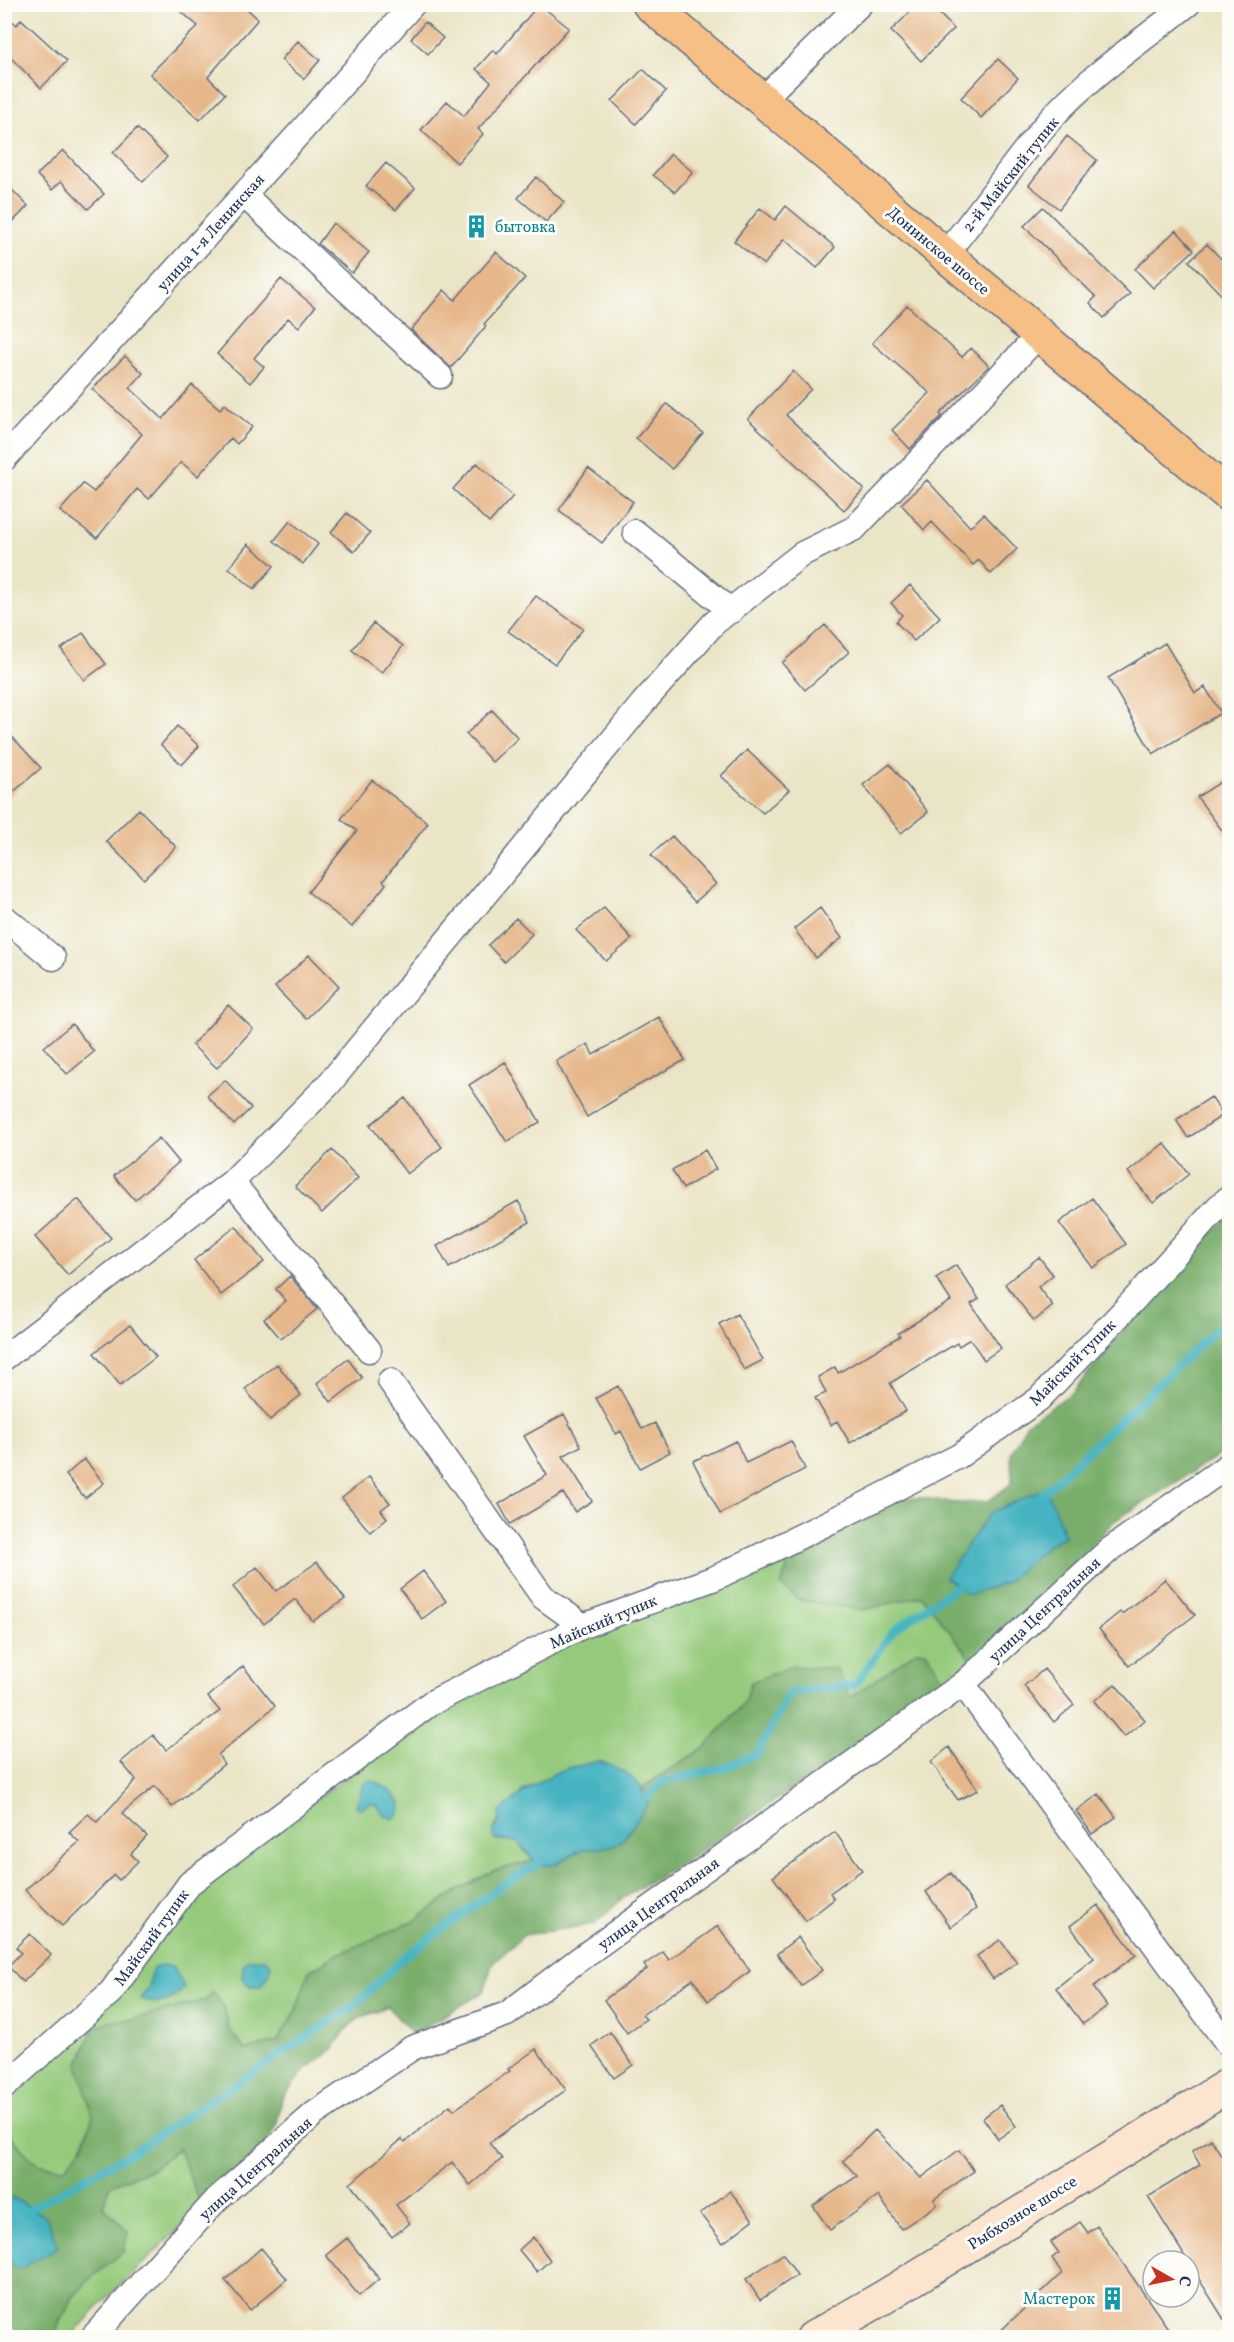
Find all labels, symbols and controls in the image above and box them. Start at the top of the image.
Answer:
street label: 2-й Майский тупик [958,112,1065,238]
street label: улица 1-я Ленинская [153,170,270,297]
street label: Донинское шоссе [882,202,994,301]
building icon: бытовка [464,213,490,239]
place label: бытовка [495,217,556,239]
street label: Майский тупик [1025,1315,1122,1412]
street label: улица Центральная [985,1553,1106,1668]
street label: Майский тупик [547,1590,661,1655]
street label: улица Центральная [594,1853,724,1956]
street label: Майский тупик [110,1885,196,1991]
street label: улица Центральная [195,2113,318,2226]
street label: Рыбхозное шоссе [964,2171,1082,2256]
north arrow [1141,2249,1201,2309]
text: С [1172,2274,1196,2288]
building icon: Мастерок [1100,2285,1126,2311]
place label: Мастерок [1023,2289,1095,2311]

